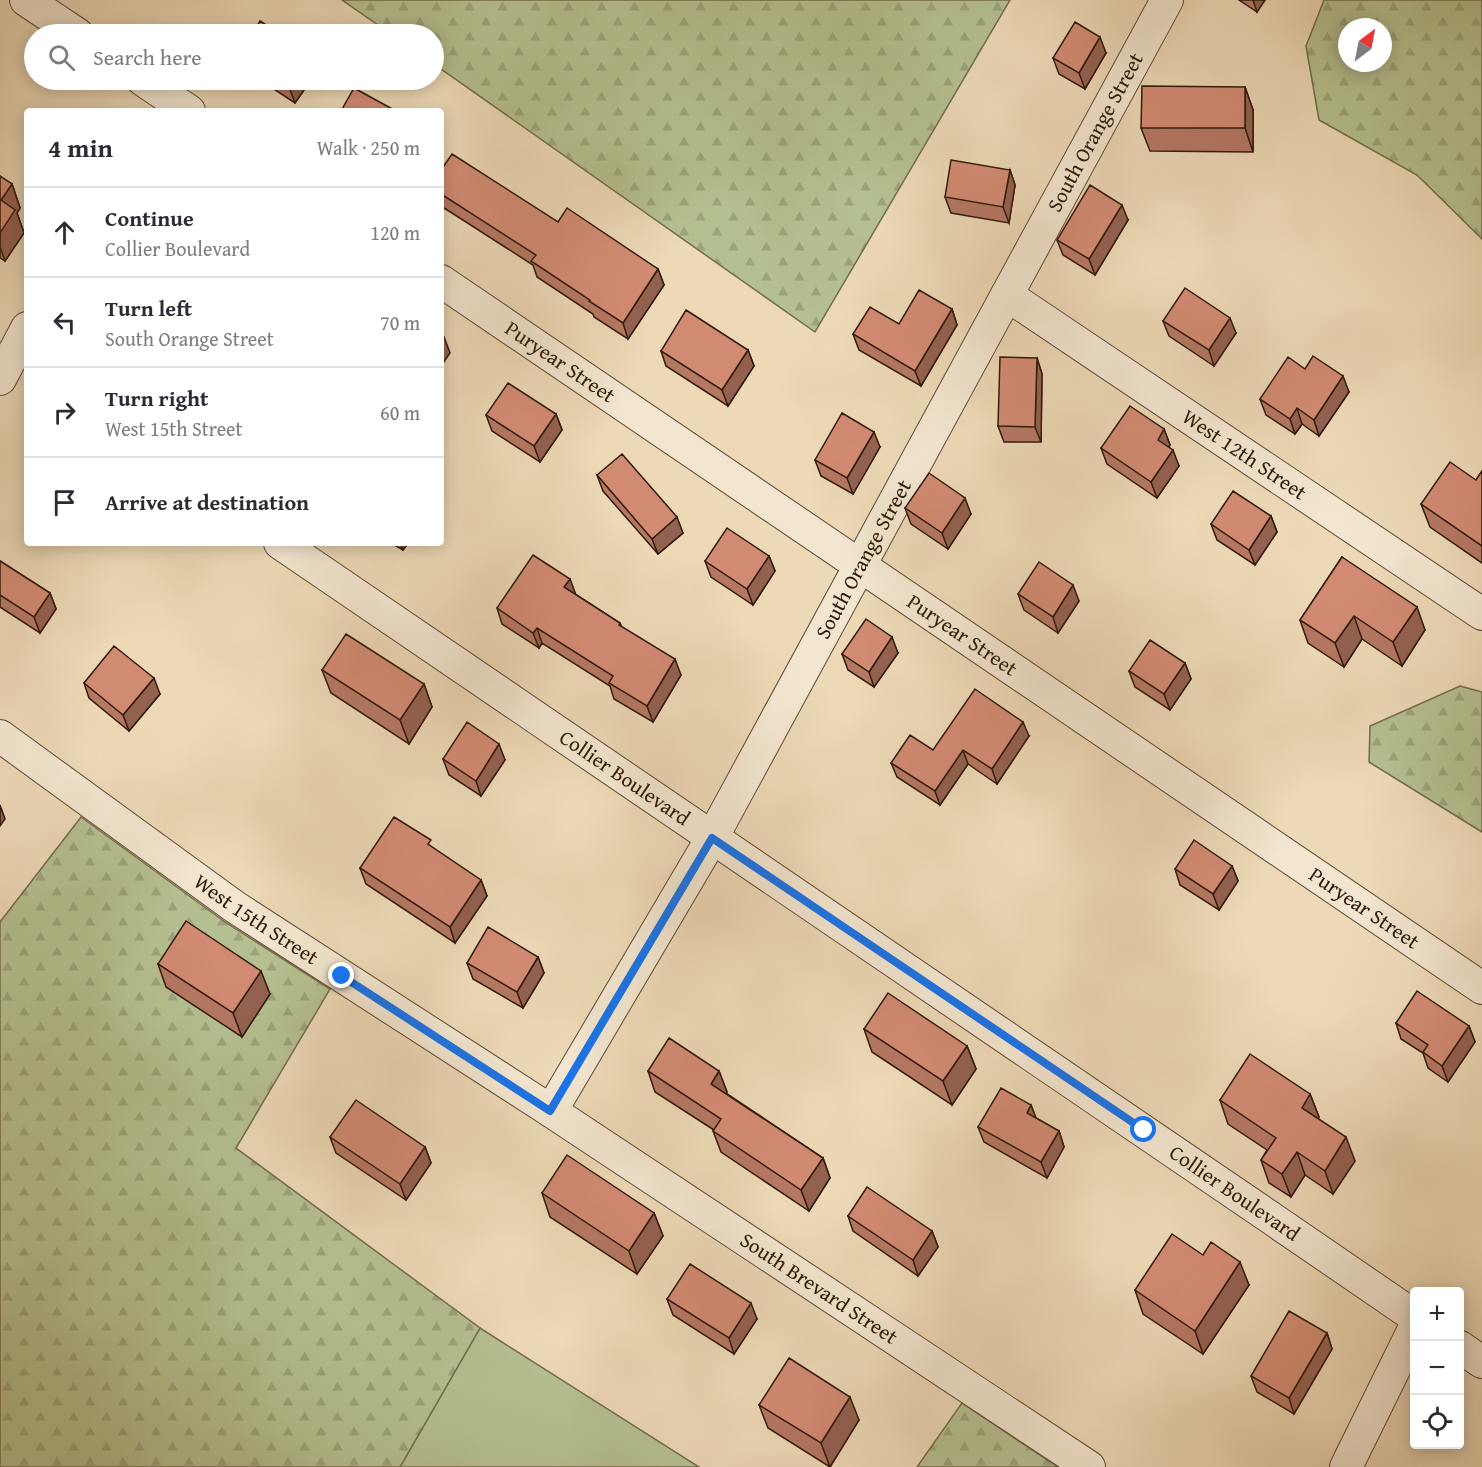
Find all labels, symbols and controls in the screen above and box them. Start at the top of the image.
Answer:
north arrow [1338,18,1392,72]
search box [24,24,444,90]
icon: search [45,41,78,74]
text: Search here [93,41,202,73]
street label: South Orange Street [1039,46,1151,217]
text: 4 min [48,128,113,167]
text: Walk · 250 m [317,133,420,162]
text: Continue [105,202,194,234]
icon: ahead [48,216,81,249]
text: 120 m [370,218,420,247]
text: Collier Boulevard [105,234,250,263]
text: Turn left [105,292,192,324]
icon: left [48,306,81,339]
text: 70 m [380,308,420,337]
street label: Puryear Street [499,313,622,410]
text: South Orange Street [105,324,274,353]
text: Turn right [105,382,208,414]
icon: right [48,396,81,429]
text: 60 m [380,398,420,427]
street label: West 12th Street [1176,401,1314,508]
text: West 15th Street [105,414,243,443]
street label: South Orange Street [807,473,919,644]
icon: arrive [48,486,81,519]
text: Arrive at destination [105,486,309,518]
street label: Puryear Street [901,586,1024,684]
street label: Collier Boulevard [553,722,697,833]
street label: Puryear Street [1303,859,1426,957]
street label: West 15th Street [187,866,325,972]
route end [328,962,354,988]
route start [1130,1116,1156,1142]
street label: Collier Boulevard [1163,1137,1307,1249]
street label: South Brevard Street [734,1224,905,1352]
map controls [1410,1287,1464,1449]
button: + [1410,1287,1464,1341]
button: − [1410,1341,1464,1395]
button: locate [1410,1395,1464,1449]

